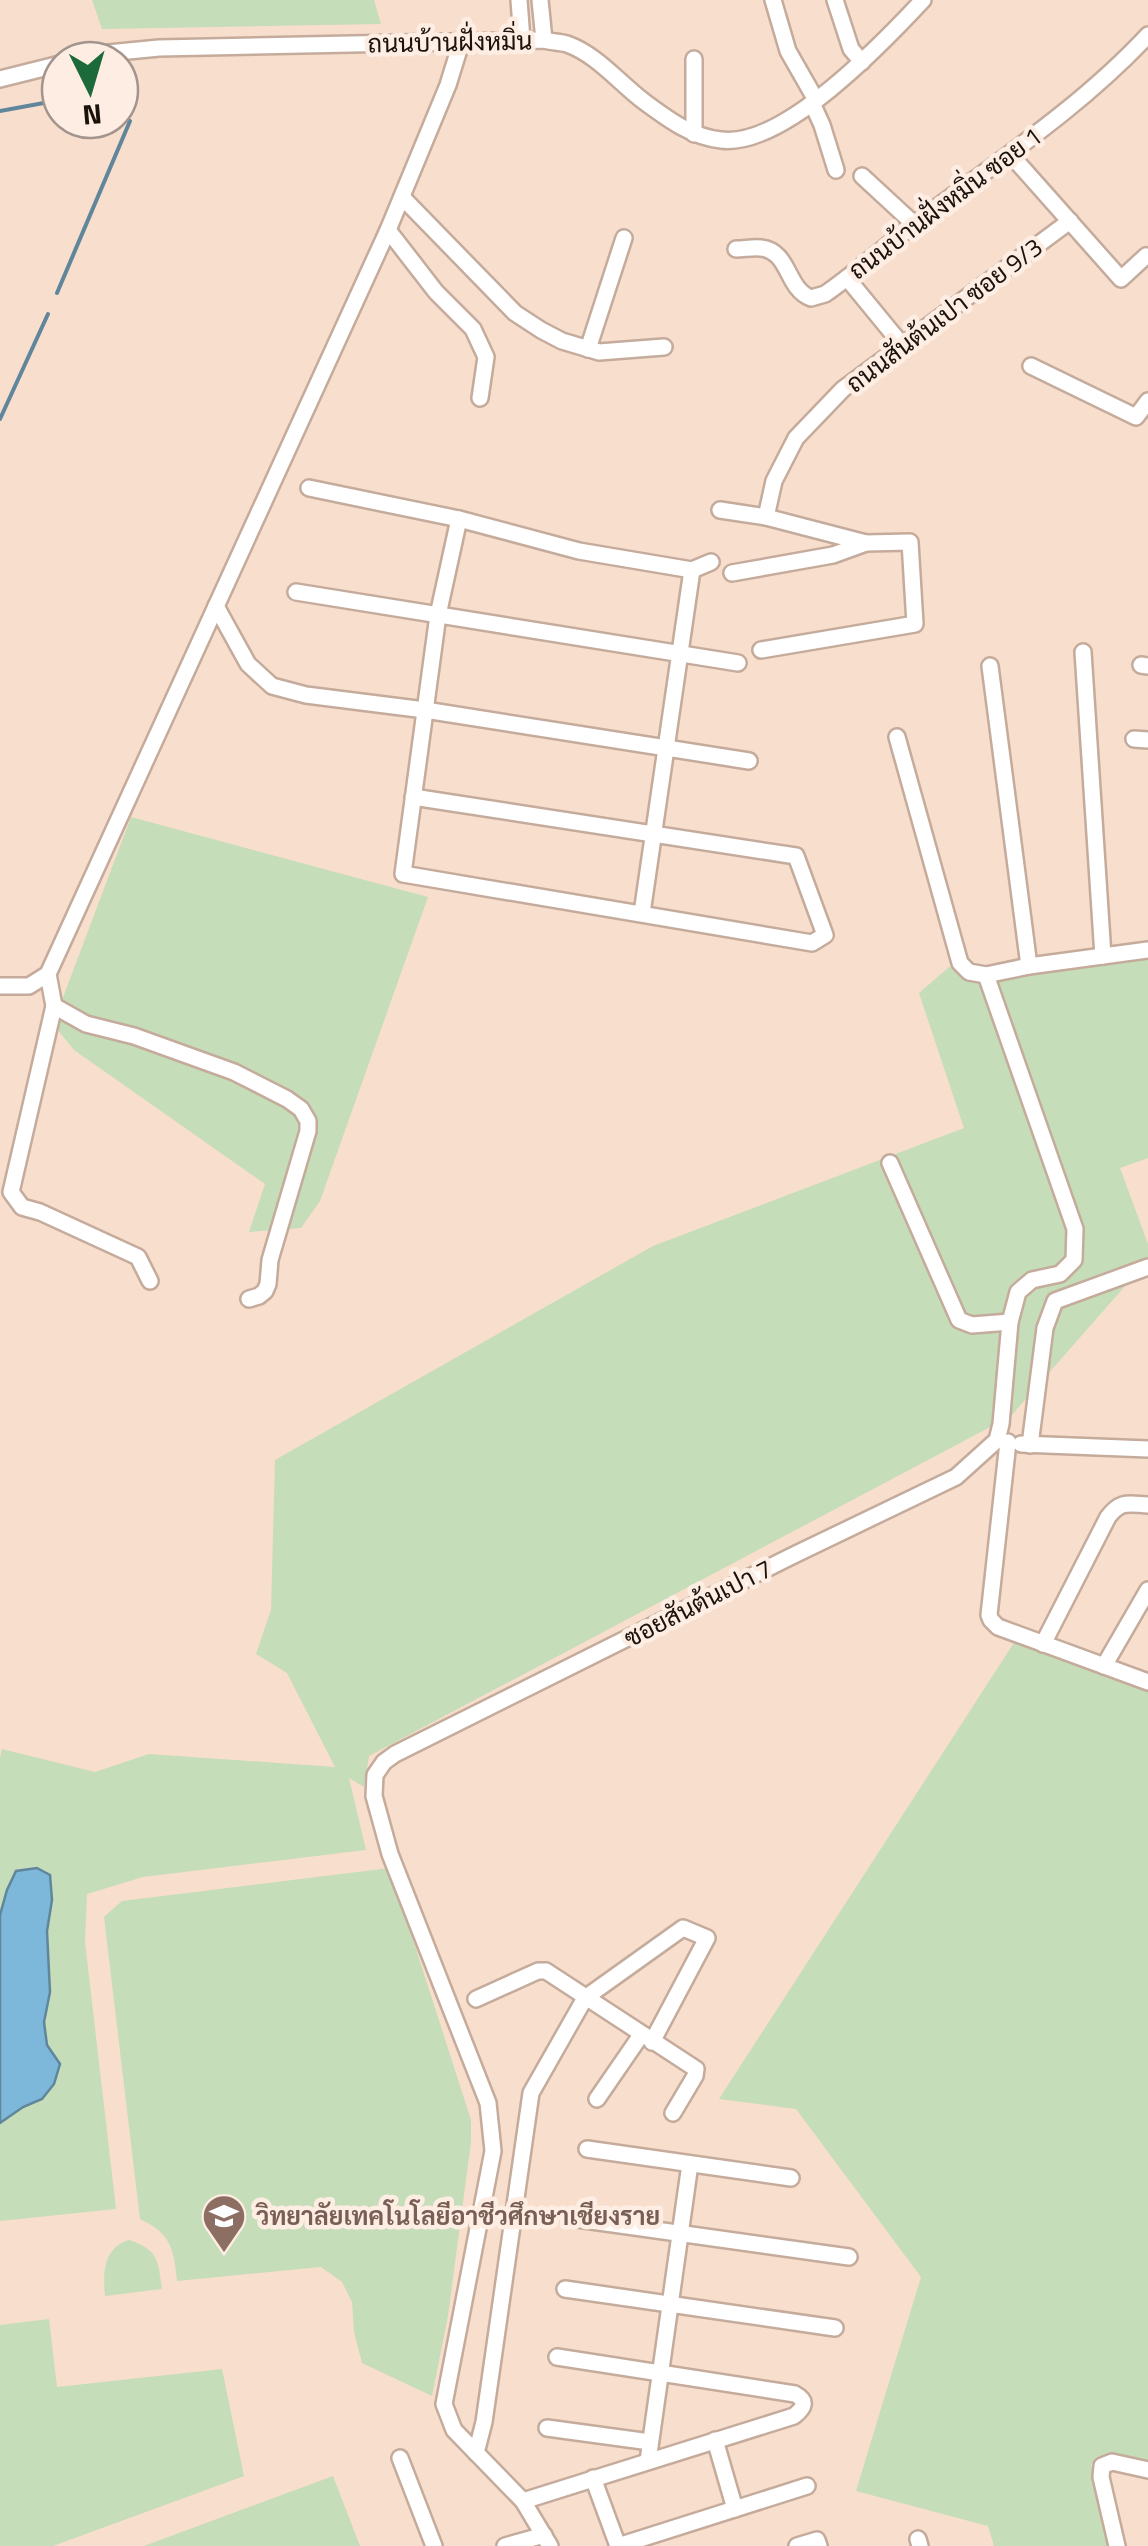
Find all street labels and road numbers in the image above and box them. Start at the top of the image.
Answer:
street label: ถนนบ้านฝั่งหมิ่น [367,19,533,62]
street label: ถนนบ้านฝั่งหมิ่น ซอย 1 [839,116,1050,289]
street label: ถนนสันต้นเปา ซอย 9/3 [838,228,1050,402]
street label: ซอยสันต้นเปา 7 [617,1549,779,1657]

